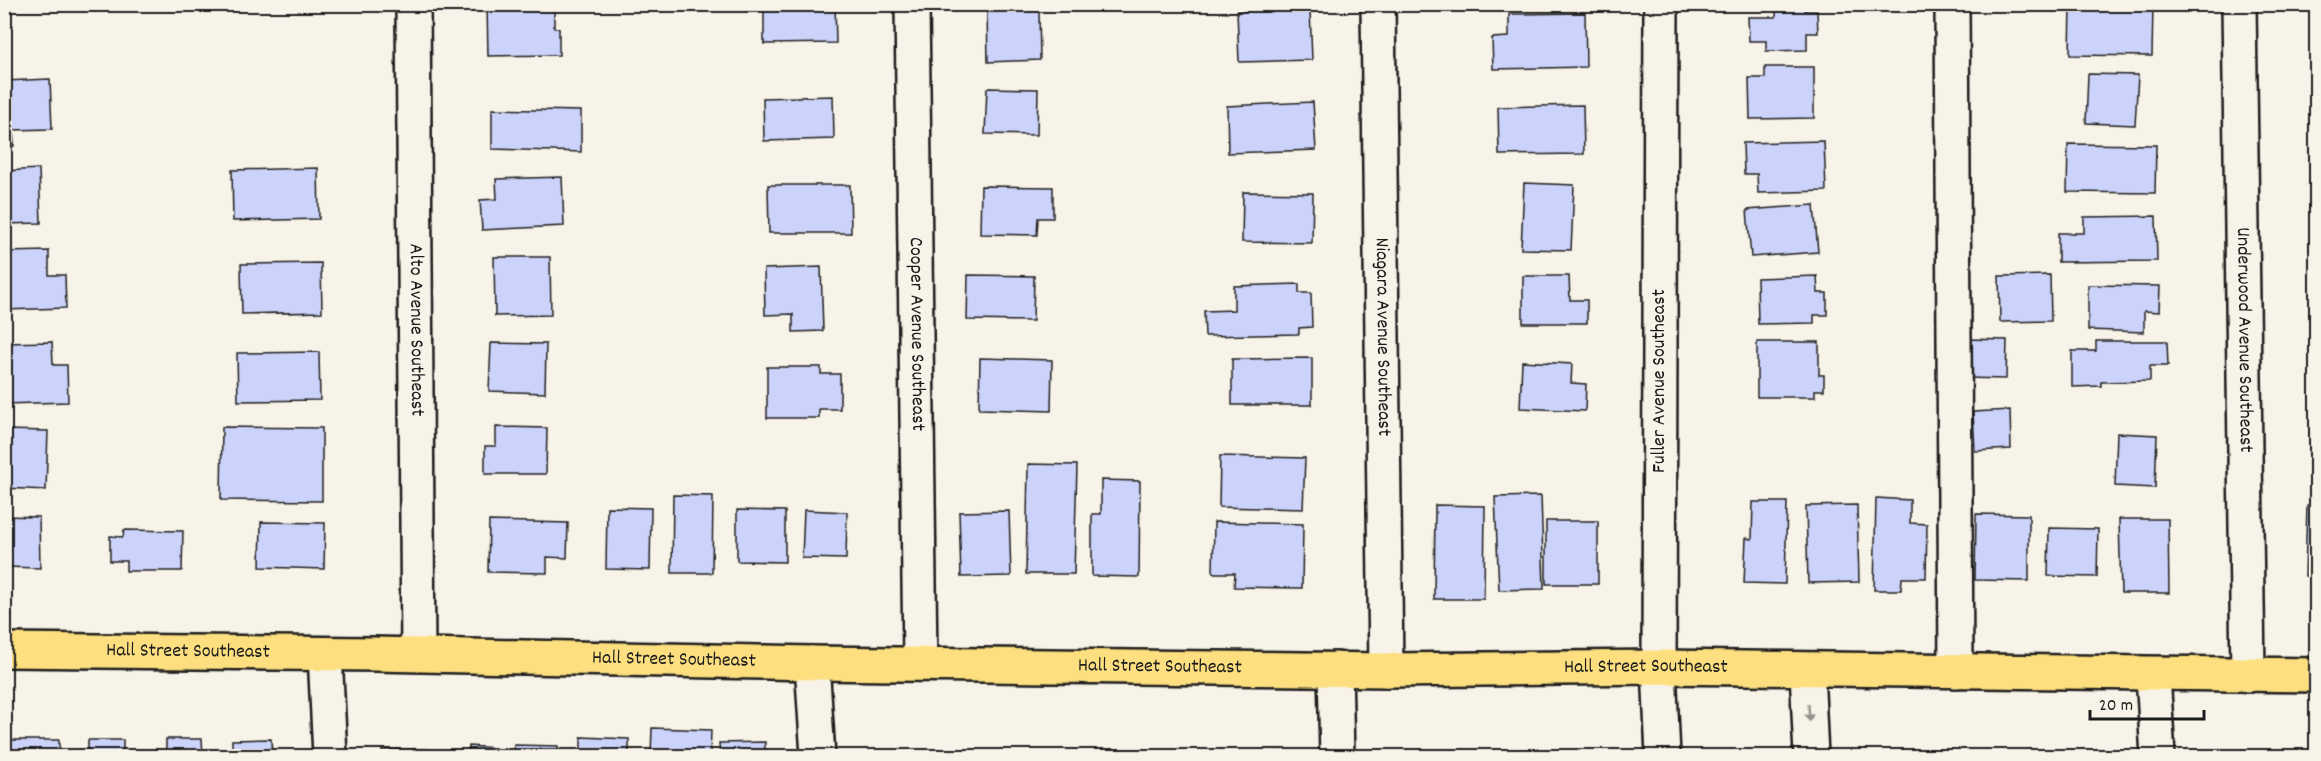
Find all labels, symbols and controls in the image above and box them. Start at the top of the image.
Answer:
street label: Underwood Avenue Southeast [2228,227,2259,453]
street label: Cooper Avenue Southeast [901,237,931,431]
street label: Niagara Avenue Southeast [1367,237,1397,437]
street label: Alto Avenue Southeast [401,243,430,417]
street label: Fuller Avenue Southeast [1646,289,1674,473]
street label: Hall Street Southeast [106,637,270,667]
street label: Hall Street Southeast [592,644,756,676]
street label: Hall Street Southeast [1078,652,1242,682]
street label: Hall Street Southeast [1564,653,1728,682]
scale bar [2090,683,2204,721]
text: 20 m [2099,694,2133,719]
one-way arrow [1804,704,1813,723]

